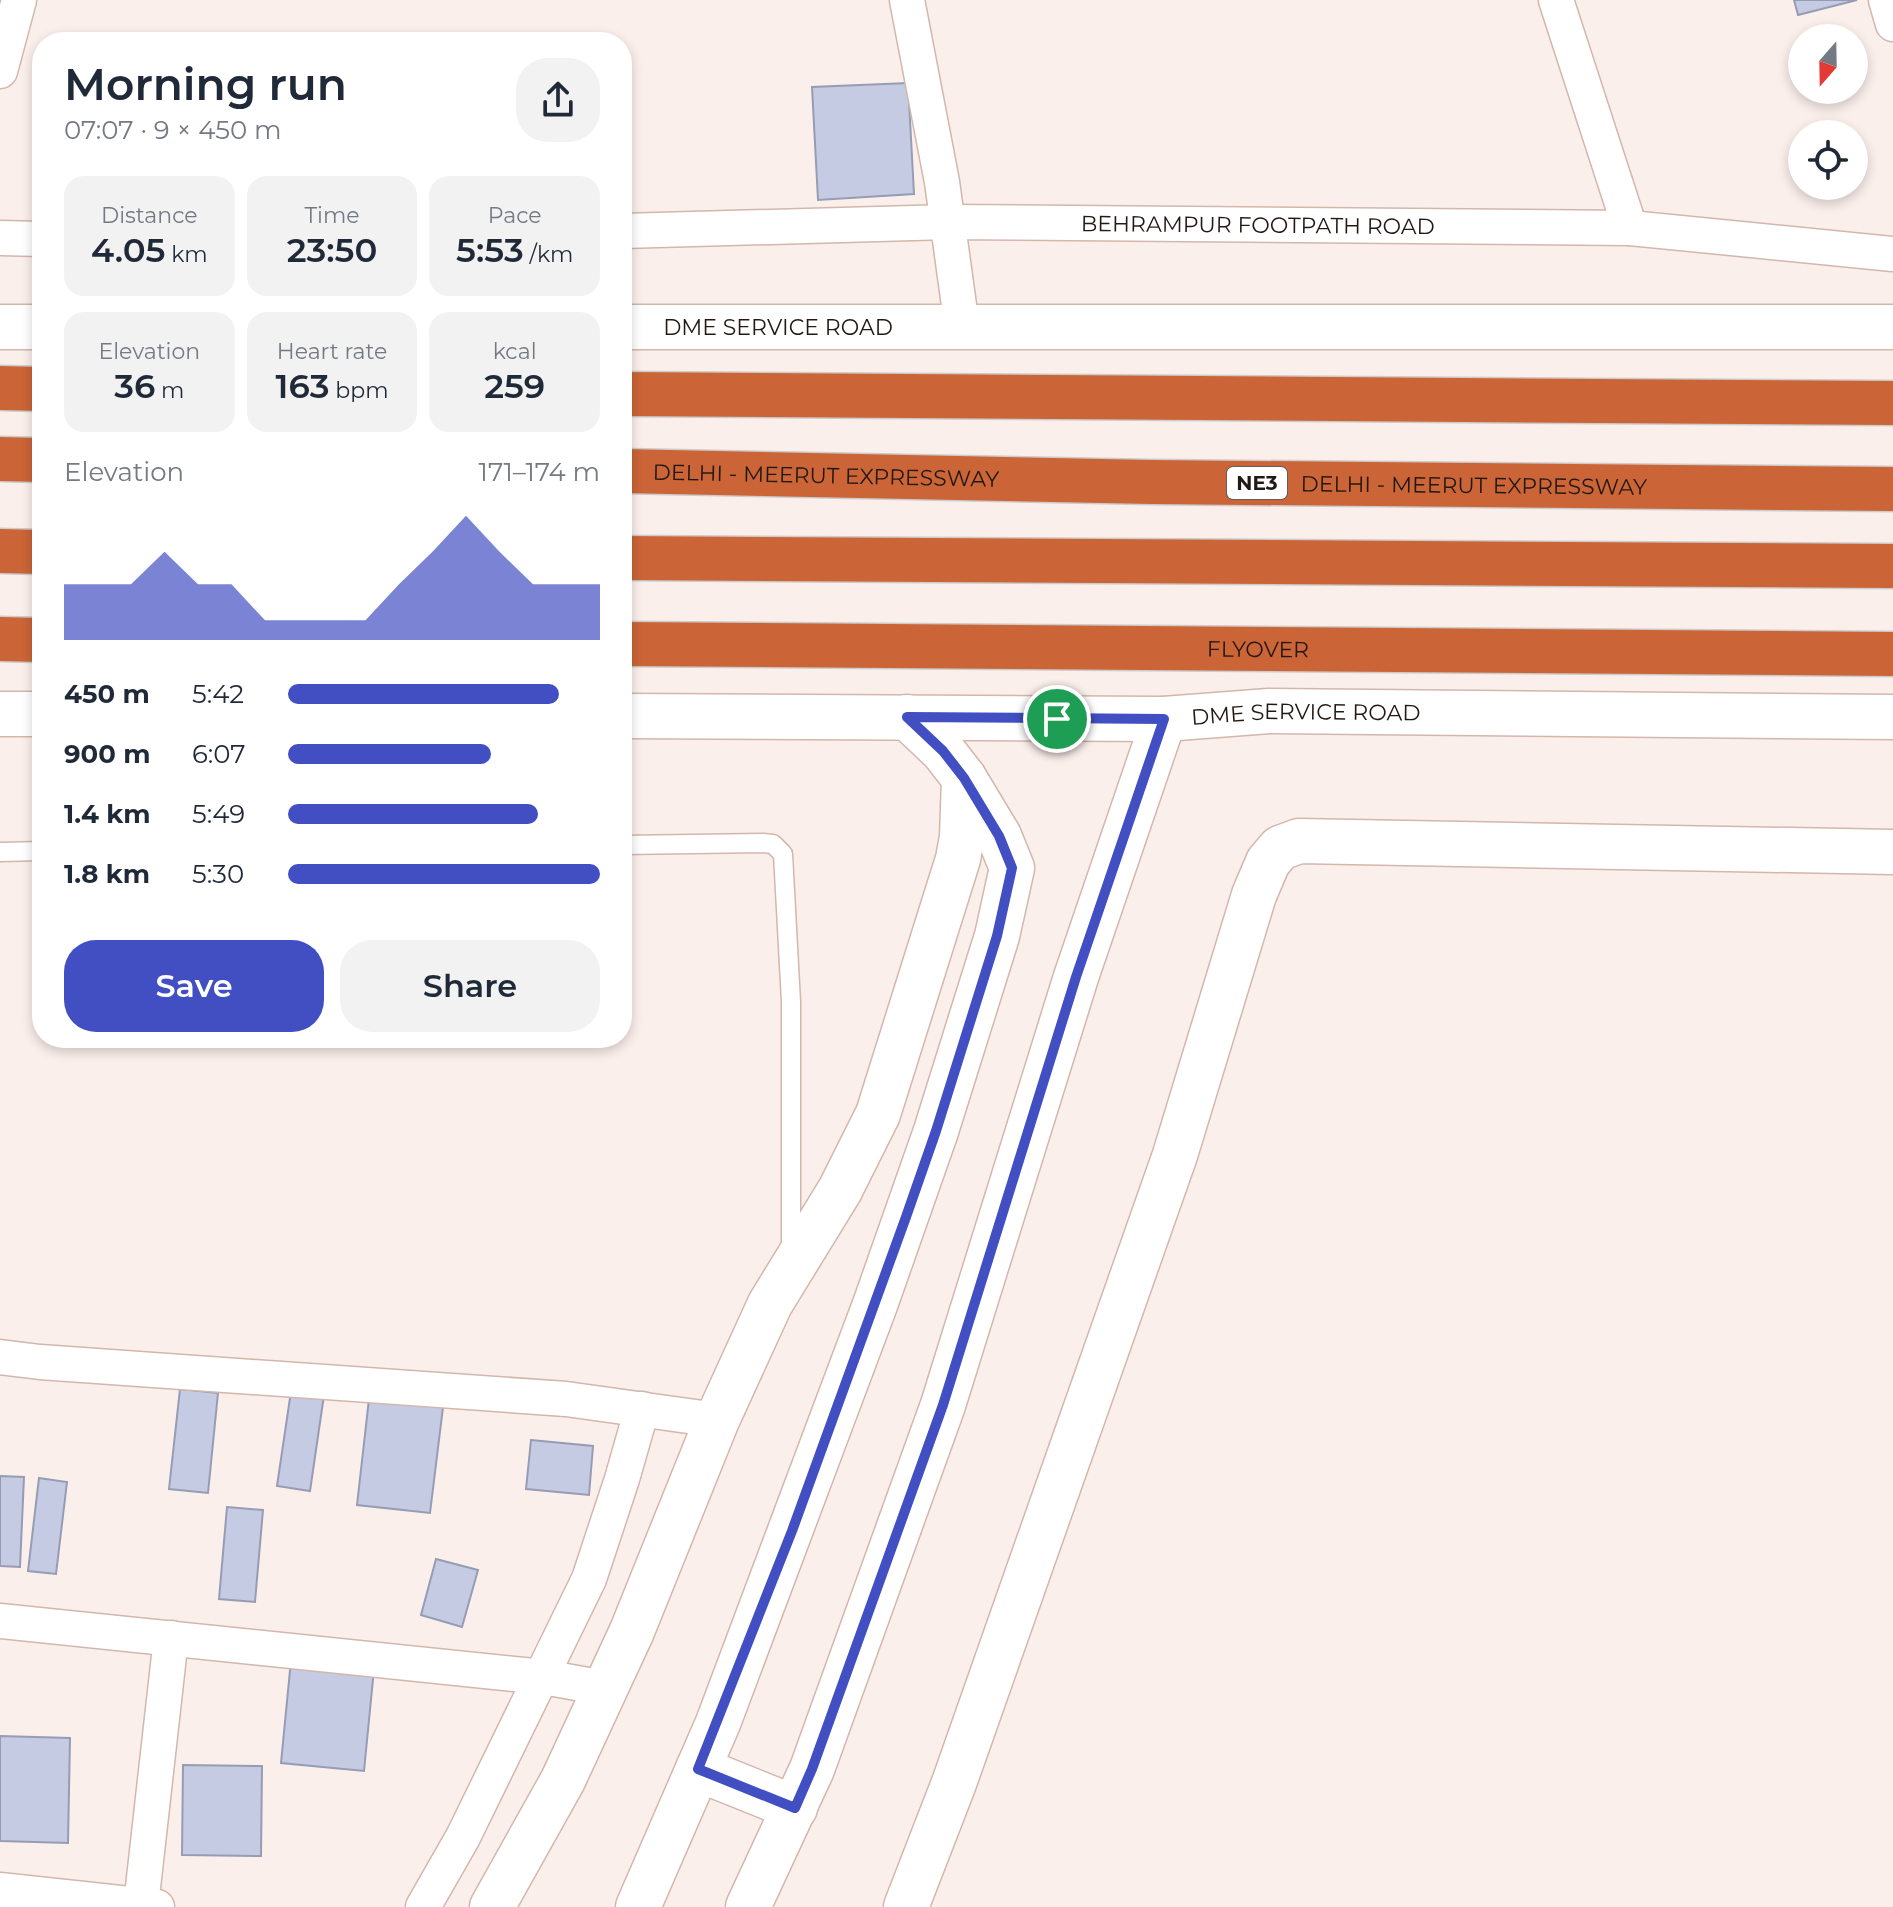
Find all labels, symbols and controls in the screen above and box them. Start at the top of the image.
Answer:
north arrow [1788,24,1868,104]
map controls [1788,24,1868,200]
text: Morning run [64,57,347,111]
button: share [516,58,600,142]
text: 07:07 · 9 × 450 m [64,114,282,146]
button: locate [1788,120,1868,200]
text: Distance [101,202,198,229]
text: Time [304,202,360,229]
text: Pace [488,202,542,229]
street label: BEHRAMPUR FOOTPATH ROAD [1081,210,1435,240]
text: 4.05 [91,229,165,271]
text: 23:50 [287,229,377,271]
text: 5:53 [456,229,524,271]
text: km [165,241,208,268]
text: /km [524,241,573,268]
street label: DME SERVICE ROAD [663,314,893,341]
text: Elevation [98,338,200,365]
text: Heart rate [277,338,387,365]
text: kcal [493,338,537,365]
text: 36 [114,365,155,407]
text: 163 [275,365,330,407]
text: 259 [484,365,545,407]
text: m [155,377,184,404]
text: bpm [330,377,389,404]
text: Elevation [64,456,184,488]
text: 171–174 m [479,456,600,488]
street label: DELHI - MEERUT EXPRESSWAY [652,458,999,492]
road number: NE3 [1227,467,1287,499]
street label: DELHI - MEERUT EXPRESSWAY [1301,470,1647,500]
street label: FLYOVER [1207,635,1309,663]
text: 450 m [64,678,150,710]
text: 5:42 [192,678,244,710]
pin [1023,685,1091,753]
icon: arrive [1035,697,1079,741]
street label: DME SERVICE ROAD [1190,697,1421,730]
text: 900 m [64,738,151,770]
text: 6:07 [192,738,246,770]
text: 1.4 km [64,798,150,830]
text: 5:49 [192,798,245,830]
text: 1.8 km [64,858,150,890]
text: 5:30 [192,858,244,890]
button: Save [64,940,324,1032]
button: Share [340,940,600,1032]

